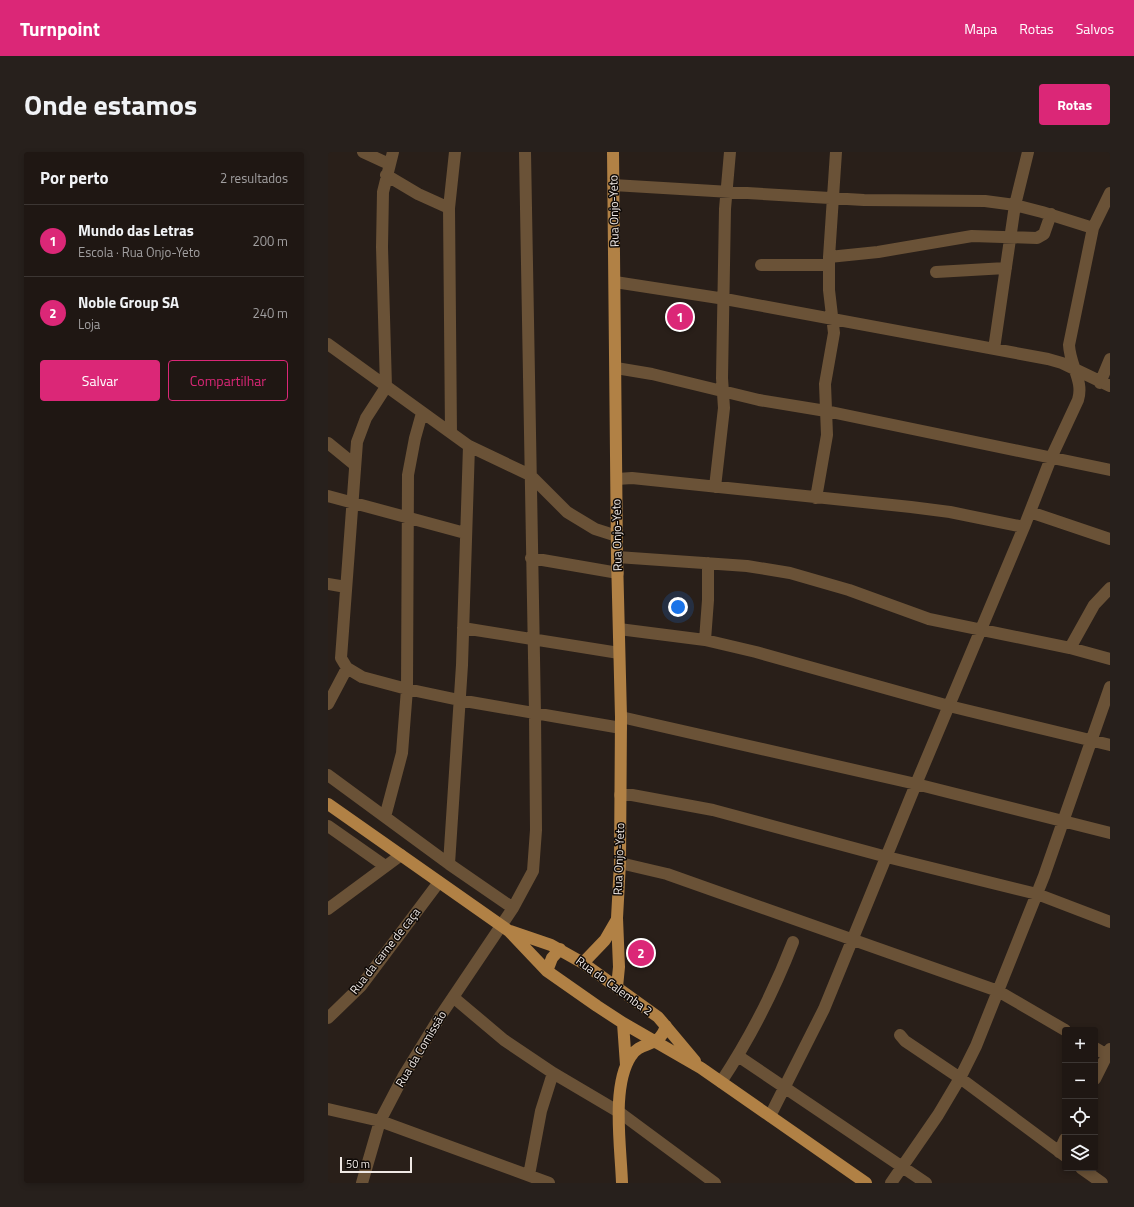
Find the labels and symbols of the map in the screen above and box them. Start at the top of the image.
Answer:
street label: Rua Onjo-Yeto [603,175,624,247]
pin: 1 [667,302,693,332]
street label: Rua Onjo-Yeto [606,499,627,571]
your location [668,597,688,617]
street label: Rua Onjo-Yeto [608,823,629,895]
street label: Rua da carne de caça [345,903,425,998]
pin: 2 [628,938,654,968]
street label: Rua do Calemba 2 [573,953,655,1019]
street label: Rua da Comissão [390,1007,451,1091]
scale bar [340,1155,412,1174]

